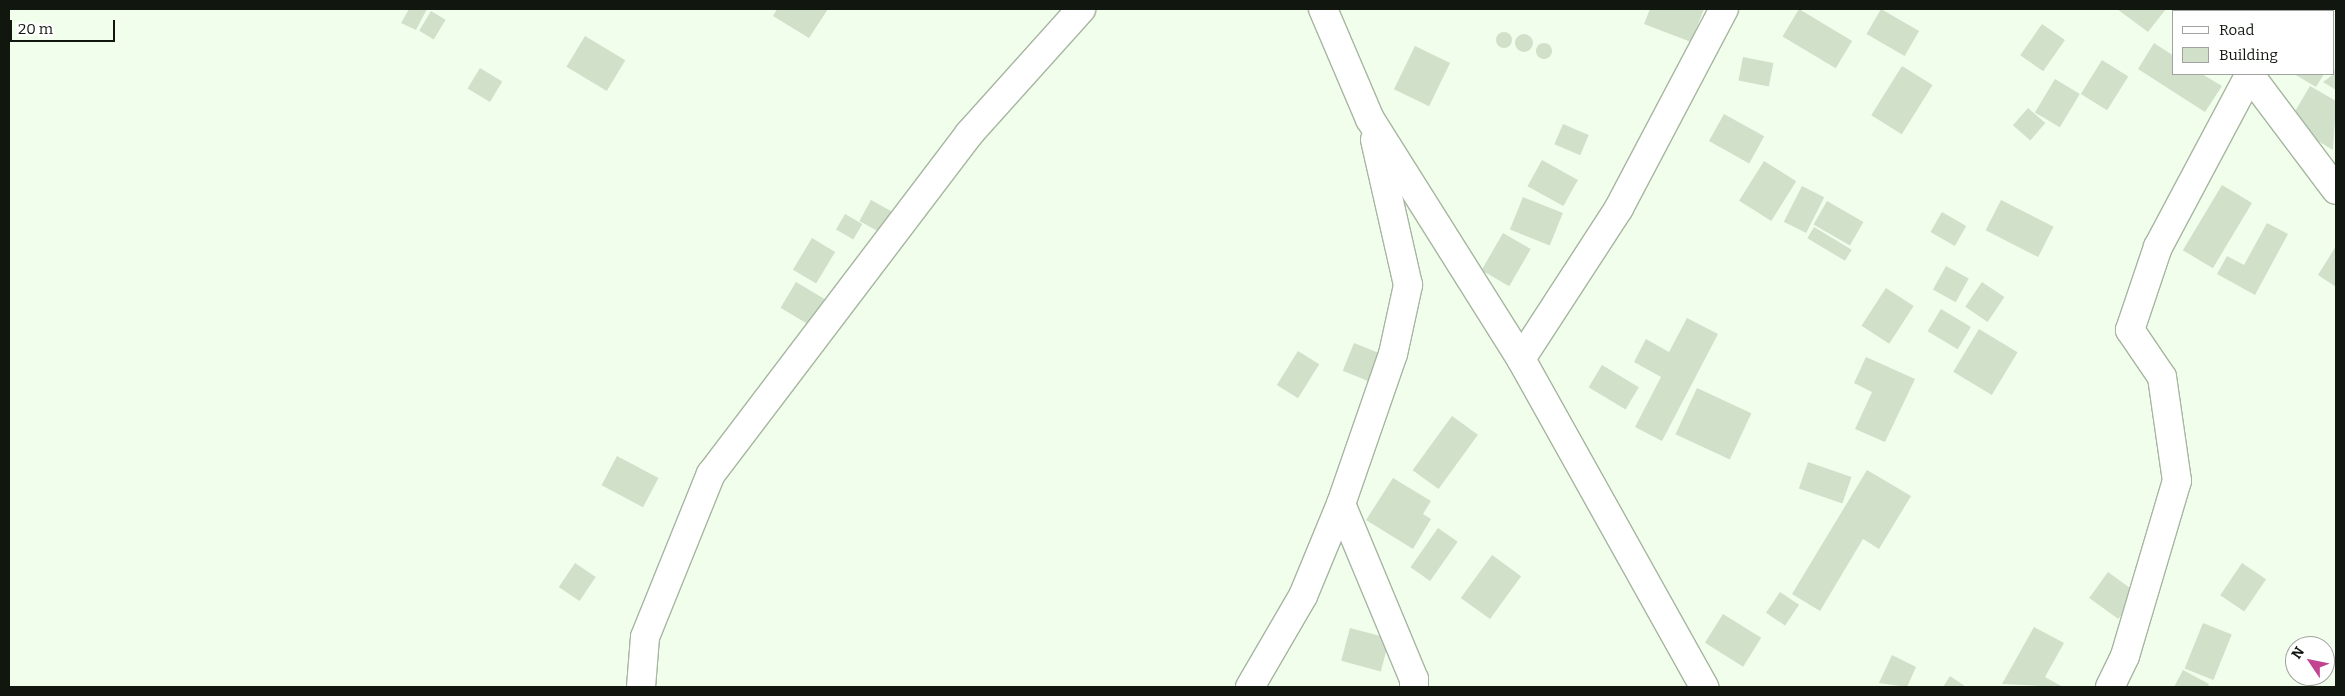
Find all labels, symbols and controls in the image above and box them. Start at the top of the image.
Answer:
scale bar [12,10,118,42]
legend [2172,10,2335,75]
text: 20 m [18,20,53,38]
text: Road [2219,21,2254,39]
text: Building [2219,46,2278,64]
north arrow [2285,636,2335,686]
text: N [2288,644,2308,662]

